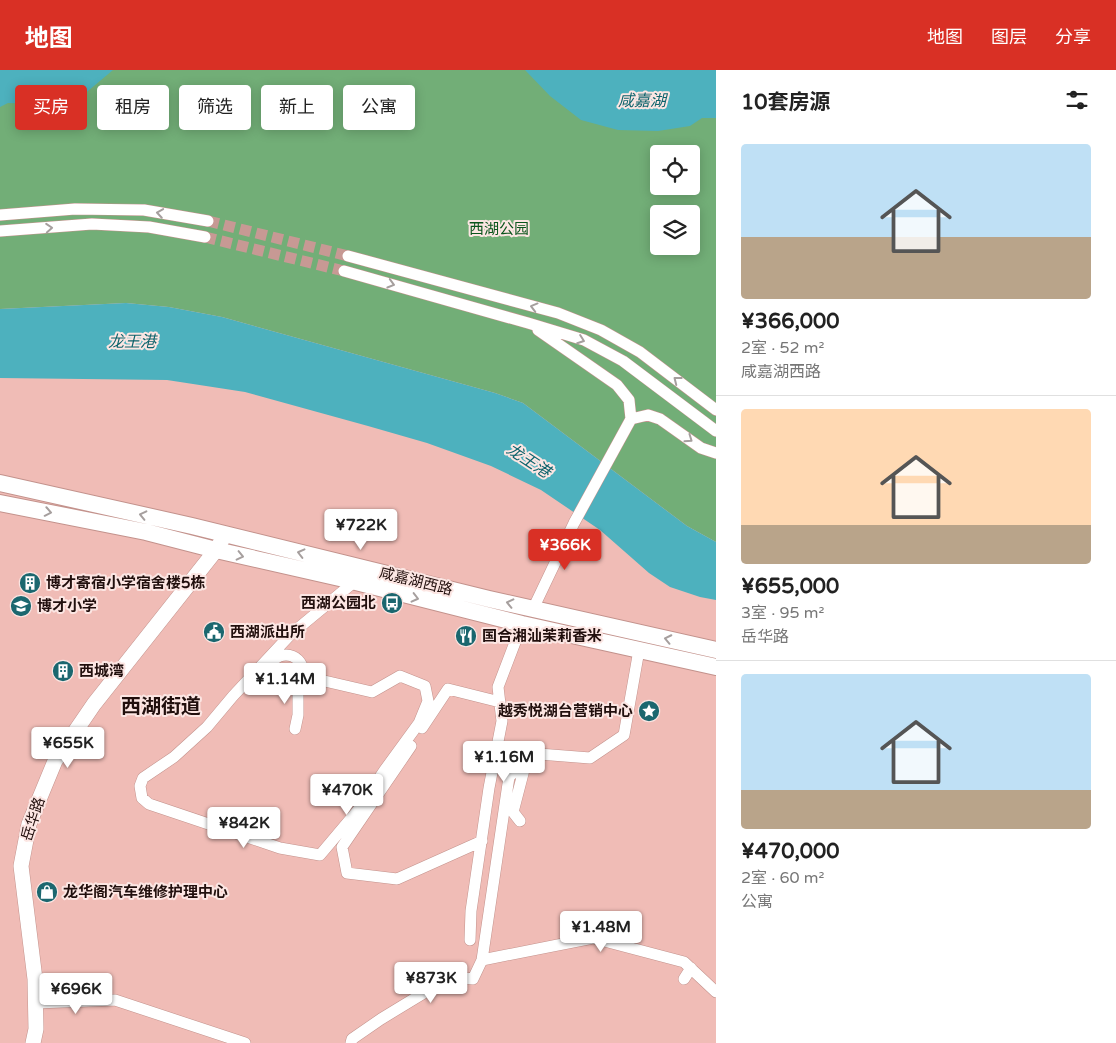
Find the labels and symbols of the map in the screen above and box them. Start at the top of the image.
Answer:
water label: 咸嘉湖 [618,91,669,111]
one-way arrow [155,208,163,219]
park label: 西湖公园 [469,220,529,238]
one-way arrow [45,222,53,233]
one-way arrow [387,279,395,289]
one-way arrow [530,302,539,313]
water label: 龙王港 [108,332,158,352]
one-way arrow [576,334,585,344]
one-way arrow [674,377,683,386]
one-way arrow [683,433,693,442]
water label: 龙王港 [503,439,556,483]
one-way arrow [43,507,52,517]
pin: ¥722K [326,508,396,551]
one-way arrow [138,510,147,521]
pin: ¥366K [530,528,600,571]
one-way arrow [297,548,305,558]
one-way arrow [236,550,245,561]
street label: 咸嘉湖西路 [377,563,455,599]
building icon: 博才寄宿小学宿舍楼5栋 [18,571,42,595]
place label: 博才寄宿小学宿舍楼5栋 [46,574,205,592]
bus stop icon: 西湖公园北 [380,591,404,615]
one-way arrow [411,592,419,602]
school or university icon: 博才小学 [9,594,33,618]
place label: 西湖公园北 [301,594,376,612]
place label: 博才小学 [37,597,97,615]
one-way arrow [505,599,514,609]
public building icon: 西湖派出所 [202,620,226,644]
place label: 西湖派出所 [230,623,305,641]
restaurant icon: 国合湘汕茉莉香米 [454,624,478,648]
place label: 国合湘汕茉莉香米 [482,627,602,645]
one-way arrow [664,634,673,645]
building icon: 西城湾 [51,659,75,683]
place label: 西城湾 [79,662,124,680]
pin: ¥1.14M [244,662,326,705]
district label: 西湖街道 [121,695,201,719]
place icon: 越秀悦湖台营销中心 [637,699,661,723]
place label: 越秀悦湖台营销中心 [498,702,633,720]
pin: ¥655K [33,726,103,769]
pin: ¥1.16M [463,740,545,783]
pin: ¥470K [312,774,382,816]
street label: 岳华路 [17,795,49,843]
pin: ¥842K [209,806,279,849]
shop icon: 龙华阁汽车维修护理中心 [35,880,59,904]
place label: 龙华阁汽车维修护理中心 [63,883,228,901]
pin: ¥1.48M [560,910,642,953]
pin: ¥873K [396,962,466,1004]
pin: ¥696K [41,972,111,1015]

